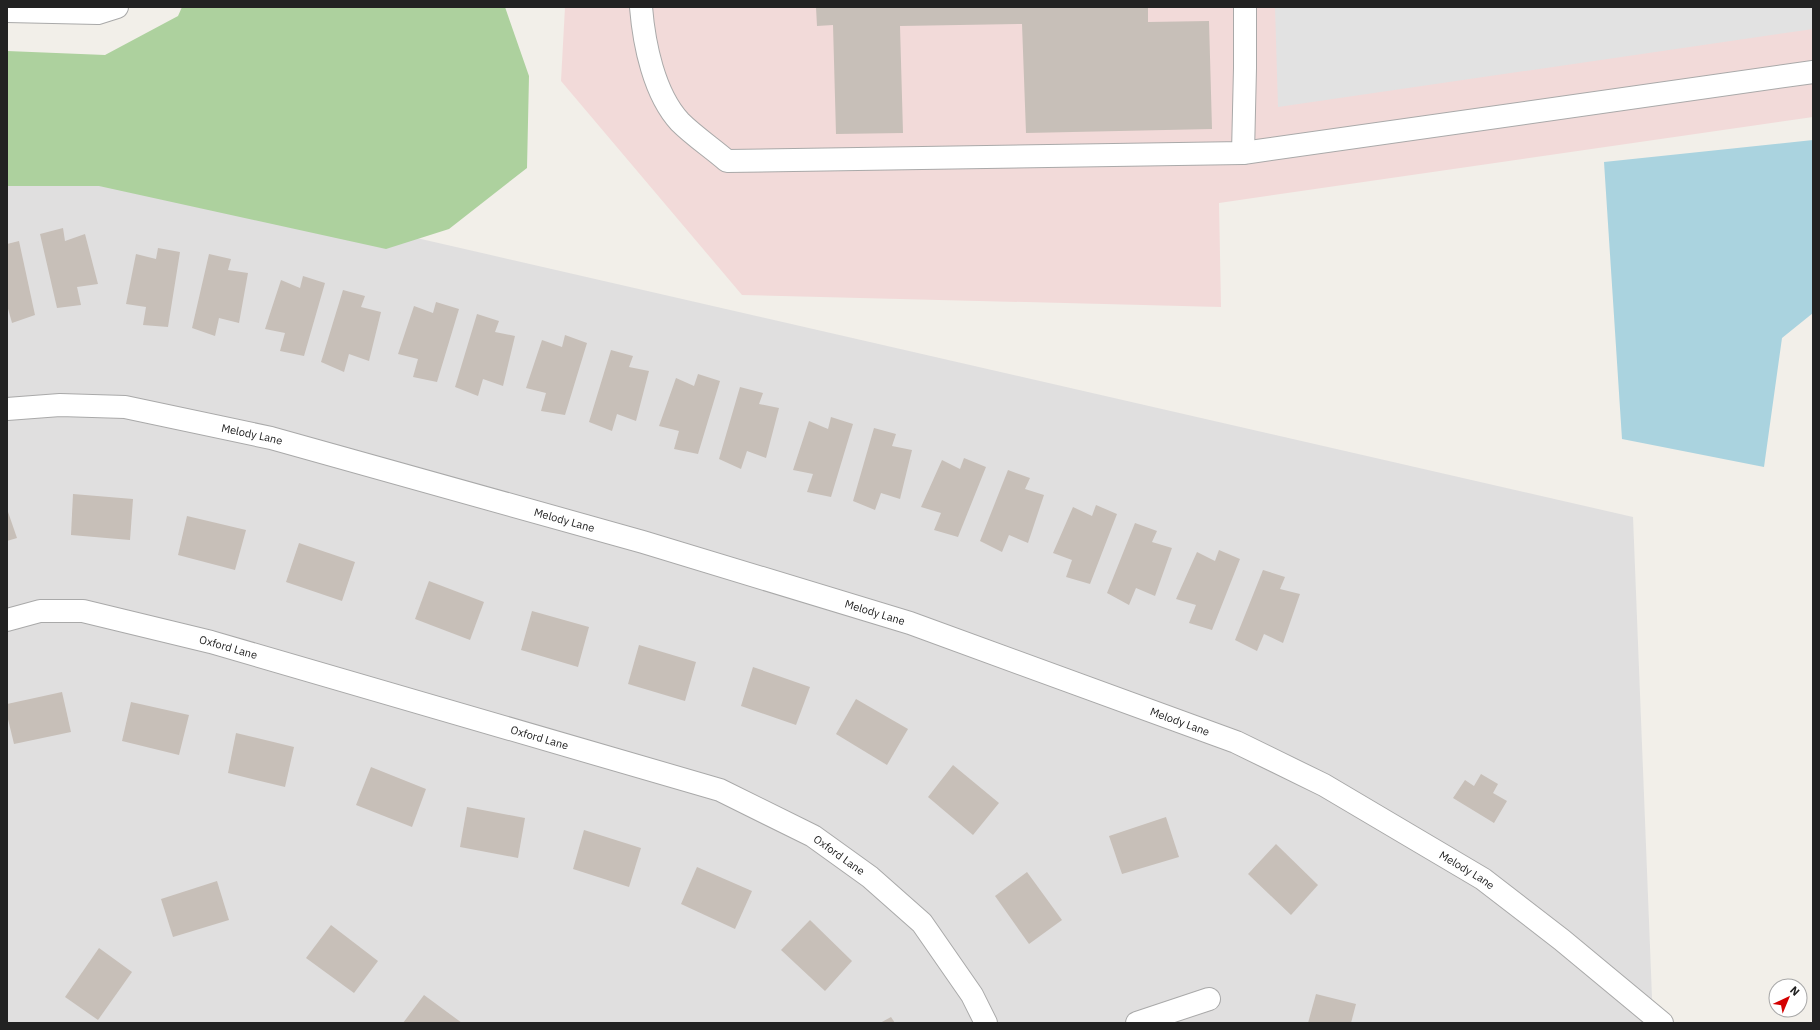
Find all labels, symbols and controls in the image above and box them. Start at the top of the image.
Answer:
street label: Melody Lane [220,421,284,448]
street label: Melody Lane [532,505,596,535]
street label: Melody Lane [843,597,907,628]
street label: Oxford Lane [198,632,259,662]
street label: Melody Lane [1148,704,1212,739]
street label: Oxford Lane [509,722,570,753]
street label: Oxford Lane [811,832,868,878]
street label: Melody Lane [1437,848,1497,892]
north arrow [1768,978,1808,1018]
text: N [1787,983,1803,999]

